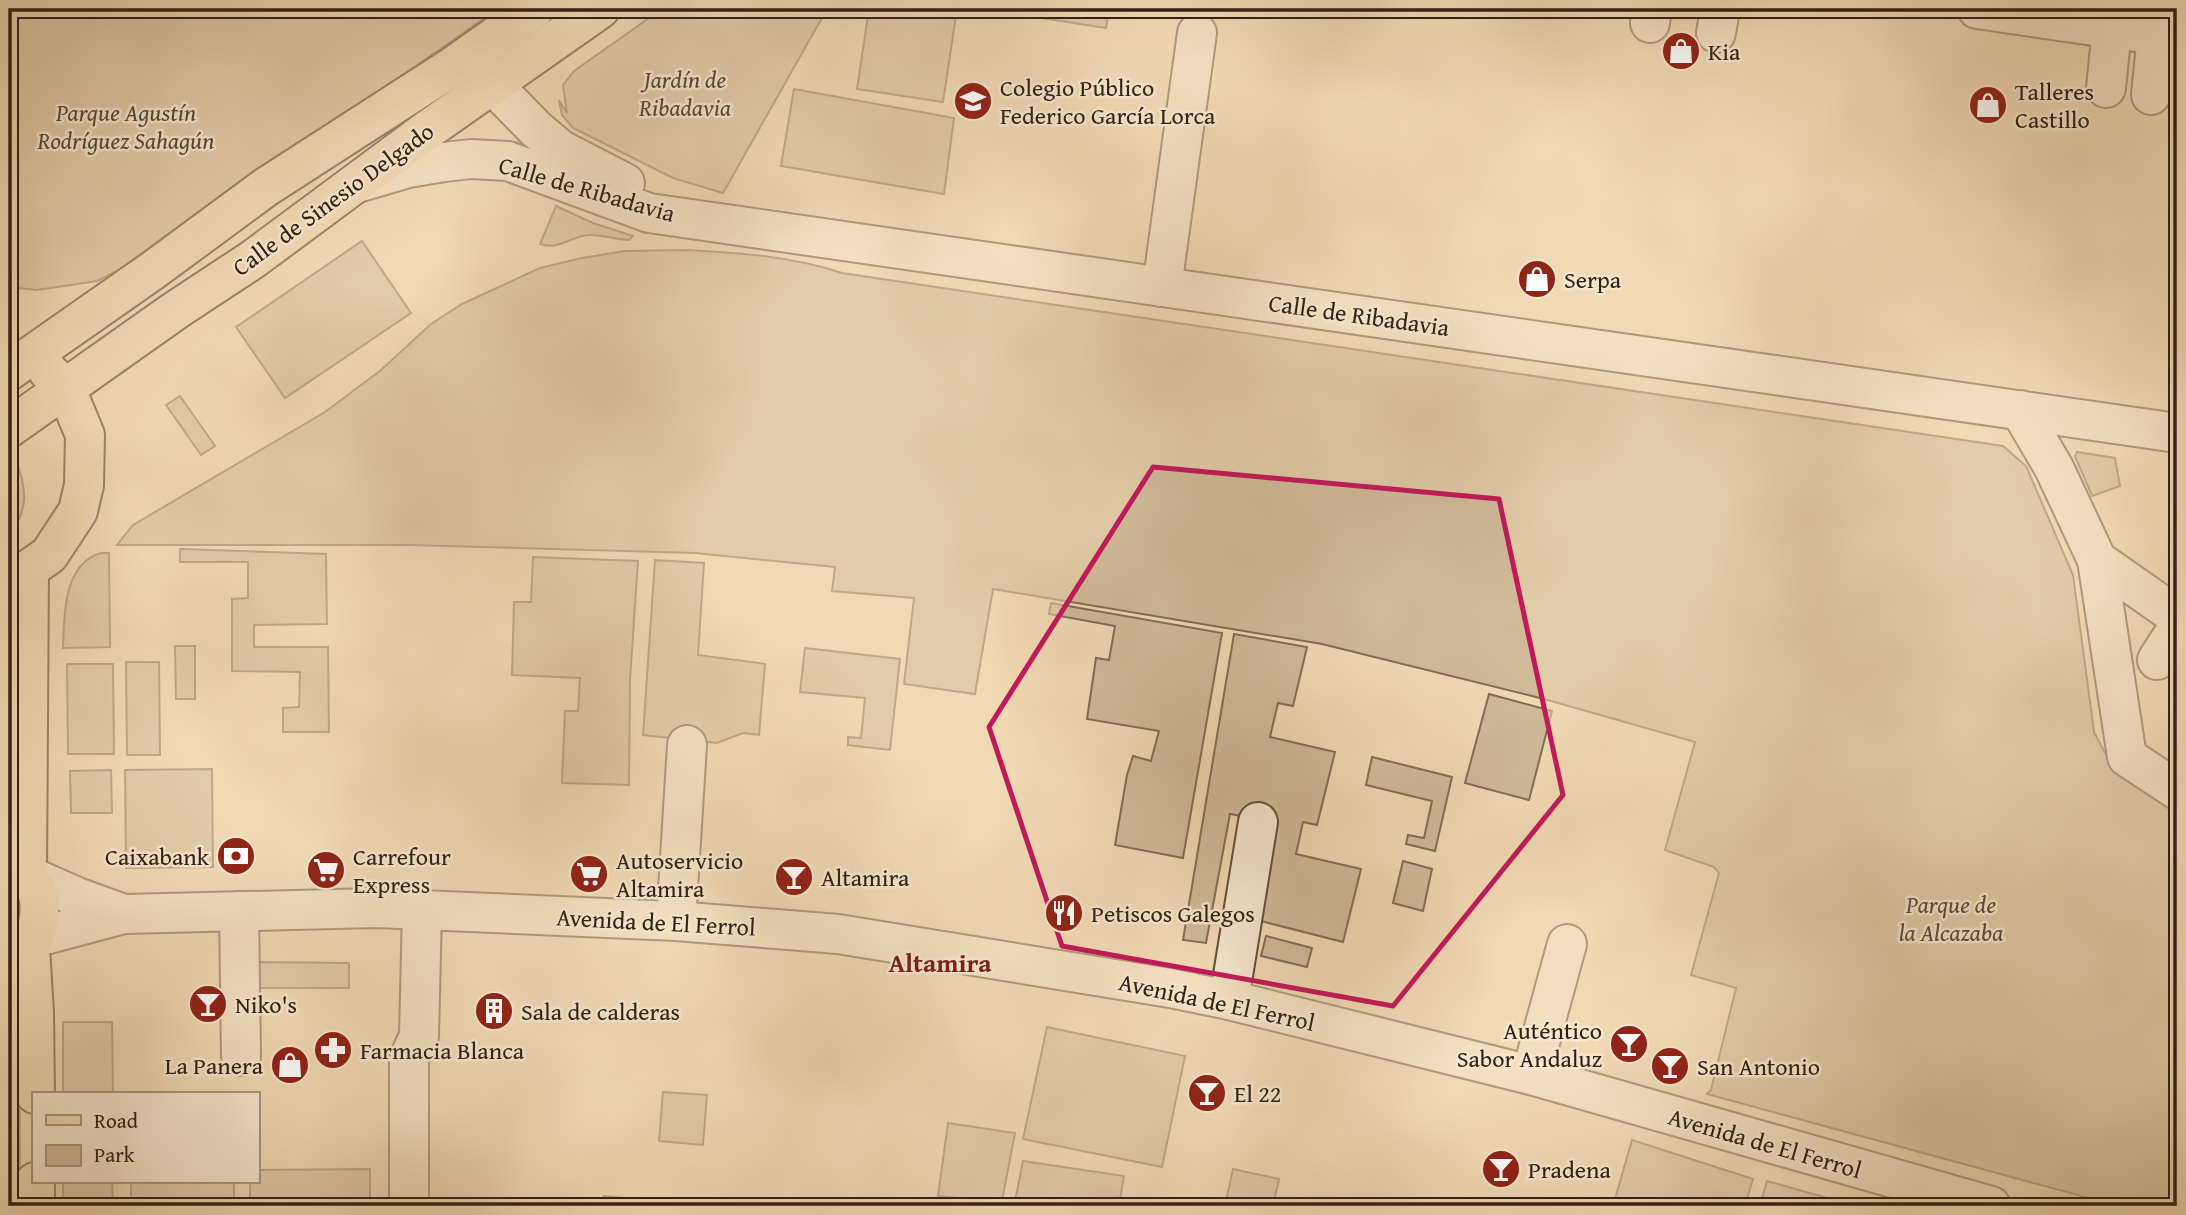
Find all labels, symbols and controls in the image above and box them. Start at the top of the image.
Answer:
shop icon: Kia [1660,30,1702,72]
place label: Kia [1708,34,1741,69]
park label: Jardín de Ribadavia [638,62,731,125]
place label: Colegio Público Federico García Lorca [1000,70,1216,133]
place label: Talleres Castillo [2015,74,2094,137]
school or university icon: Colegio Público Federico García Lorca [952,80,994,122]
shop icon: Talleres Castillo [1967,84,2009,126]
park label: Parque Agustín Rodríguez Sahagún [37,95,214,158]
street label: Calle de Sinesio Delgado [225,114,441,284]
street label: Calle de Ribadavia [495,147,680,231]
shop icon: Serpa [1516,258,1558,300]
place label: Serpa [1564,262,1622,297]
street label: Calle de Ribadavia [1266,285,1452,345]
bank icon: Caixabank [215,835,257,877]
place label: Caixabank [105,839,210,874]
place label: Carrefour Express [353,839,451,902]
place label: Autoservicio Altamira [616,843,743,906]
supermarket icon: Carrefour Express [305,849,347,891]
supermarket icon: Autoservicio Altamira [568,853,610,895]
bar icon: Altamira [773,856,815,898]
place label: Altamira [821,860,910,895]
park label: Parque de la Alcazaba [1899,887,2003,950]
restaurant icon: Petiscos Galegos [1043,892,1085,934]
place label: Petiscos Galegos [1091,896,1255,931]
street label: Avenida de El Ferrol [555,899,757,945]
district label: Altamira [888,943,992,982]
street label: Avenida de El Ferrol [1116,964,1319,1040]
bar icon: Niko's [187,983,229,1025]
place label: Niko's [235,987,297,1022]
building icon: Sala de calderas [473,990,515,1032]
place label: Sala de calderas [521,994,680,1029]
place label: Auténtico Sabor Andaluz [1457,1013,1602,1076]
bar icon: Auténtico Sabor Andaluz [1608,1023,1650,1065]
pharmacy icon: Farmacia Blanca [312,1029,354,1071]
place label: Farmacia Blanca [360,1033,525,1068]
shop icon: La Panera [269,1044,311,1086]
bar icon: San Antonio [1649,1045,1691,1087]
place label: La Panera [165,1048,264,1083]
place label: San Antonio [1697,1049,1820,1084]
bar icon: El 22 [1186,1072,1228,1114]
place label: El 22 [1234,1076,1281,1111]
legend [32,1092,259,1184]
street label: Avenida de El Ferrol [1664,1099,1866,1187]
text: Road [94,1105,139,1136]
text: Park [94,1139,135,1170]
bar icon: Pradena [1480,1148,1522,1190]
place label: Pradena [1528,1152,1611,1187]

